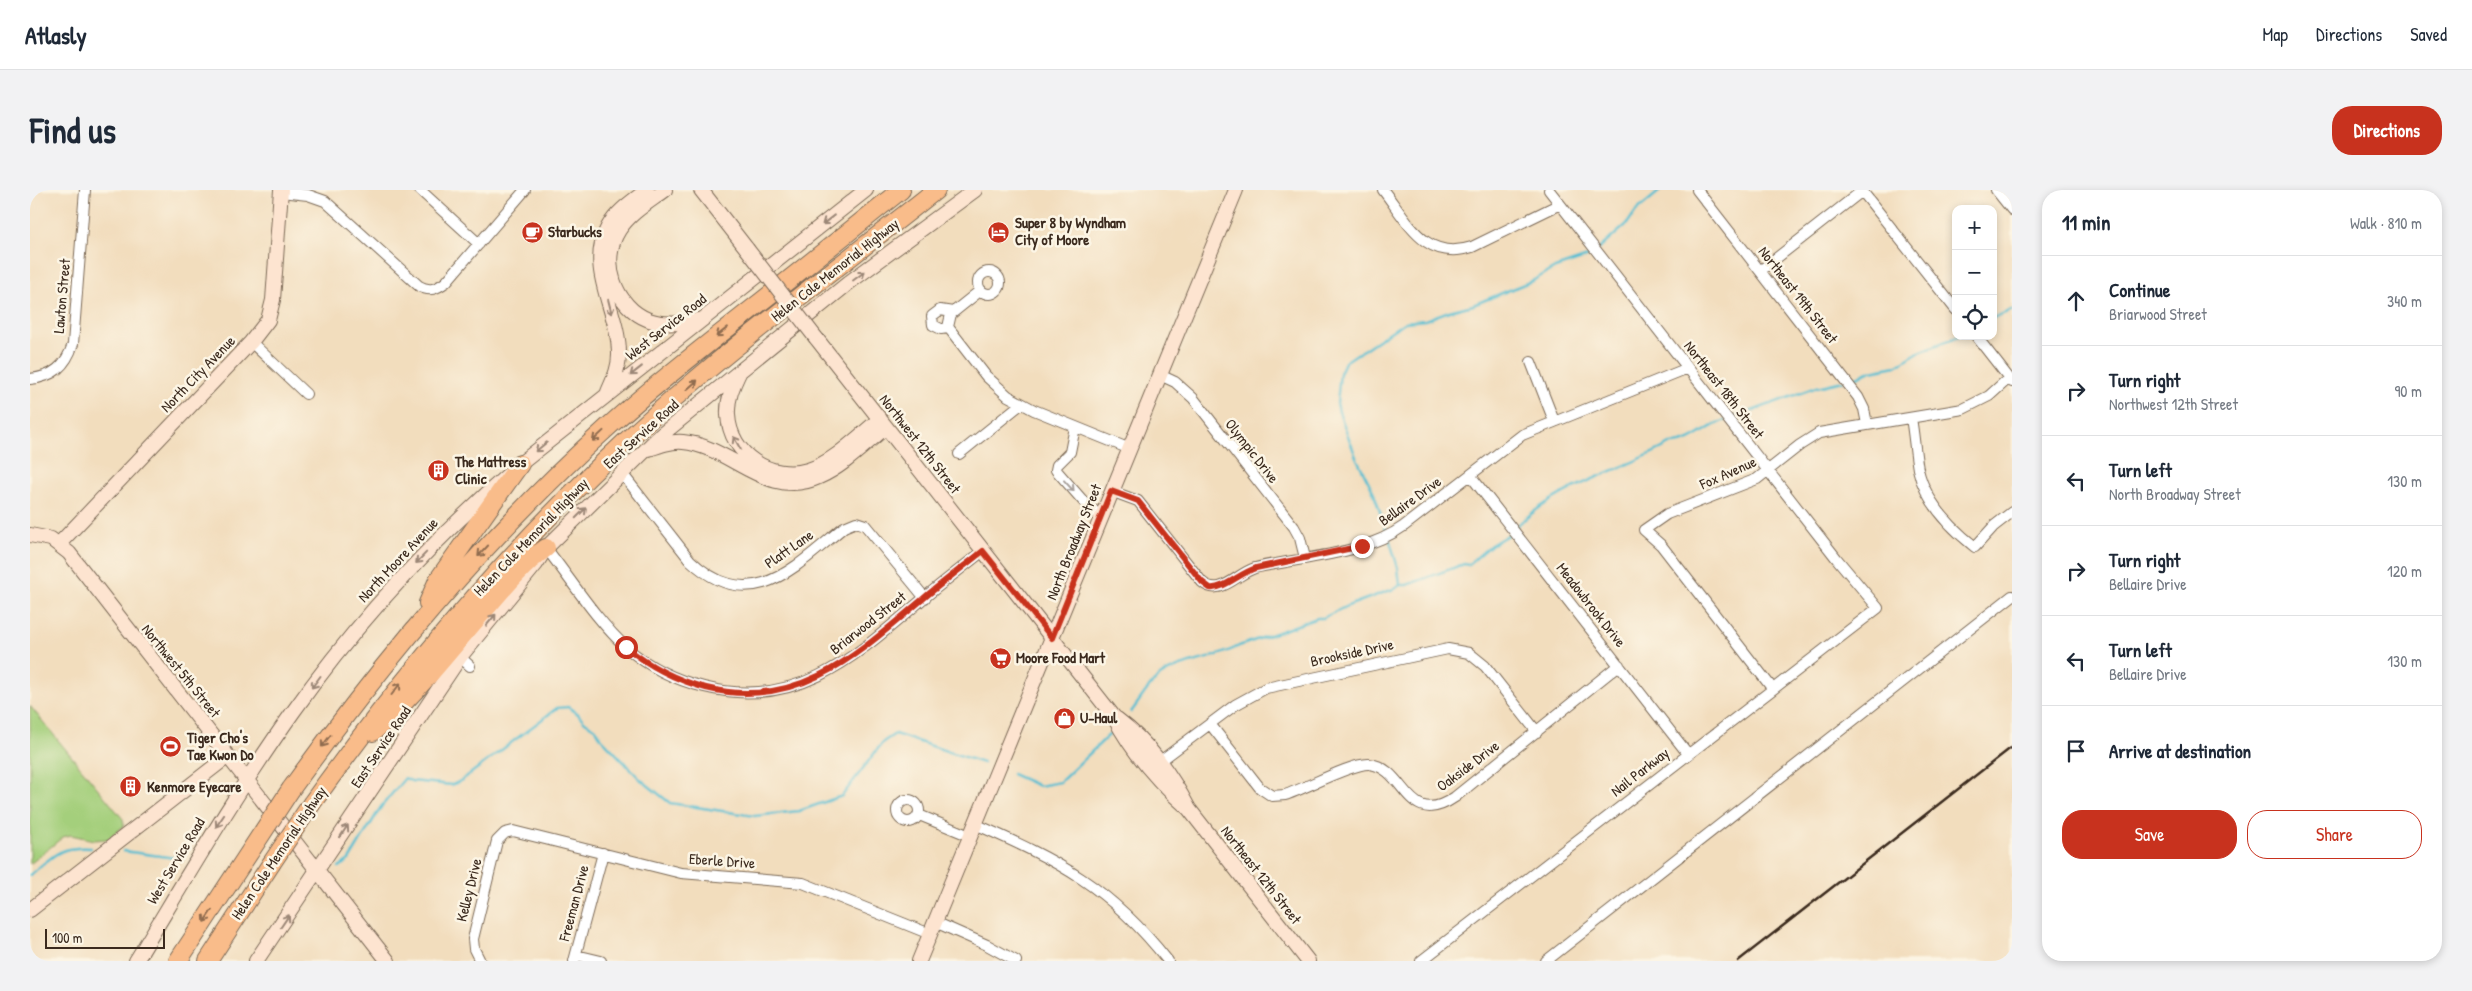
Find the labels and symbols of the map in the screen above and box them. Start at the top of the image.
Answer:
place label: Super 8 by Wyndham City of Moore [1015,212,1126,251]
street label: Helen Cole Memorial Highway [766,213,903,326]
one-way arrow [822,215,835,226]
cafe icon: Starbucks [520,220,544,244]
hotel icon: Super 8 by Wyndham City of Moore [987,220,1011,244]
place label: Starbucks [548,221,602,242]
street label: Northeast 19th Street [1754,242,1844,348]
street label: Lawton Street [48,257,75,334]
one-way arrow [852,271,866,281]
street label: West Service Road [621,288,711,365]
one-way arrow [606,298,615,314]
one-way arrow [716,327,729,338]
street label: North City Avenue [156,331,240,417]
street label: Northeast 18th Street [1679,336,1770,444]
one-way arrow [630,366,643,377]
one-way arrow [685,379,698,390]
street label: Northwest 12th Street [875,390,966,498]
street label: East Service Road [598,394,683,473]
street label: Olympic Drive [1221,414,1284,487]
one-way arrow [591,430,604,442]
one-way arrow [732,436,742,450]
one-way arrow [535,442,548,453]
place label: The Mattress Clinic [454,451,526,489]
street label: Fox Avenue [1695,451,1759,495]
building icon: The Mattress Clinic [427,459,451,483]
street label: Bellaire Drive [1374,471,1445,530]
street label: Helen Cole Memorial Highway [469,473,593,600]
one-way arrow [1063,479,1075,492]
street label: North Broadway Street [1041,480,1107,603]
one-way arrow [575,507,587,519]
street label: North Moore Avenue [353,513,442,607]
street label: Platt Lane [760,524,817,573]
route end [1351,535,1374,558]
one-way arrow [477,545,489,557]
one-way arrow [415,552,427,564]
street label: Meadowbrook Drive [1552,558,1631,651]
street label: Briarwood Street [825,586,911,659]
one-way arrow [485,613,496,626]
street label: Northwest 5th Street [137,619,226,723]
street label: Brookside Drive [1308,633,1395,672]
route start [615,636,638,659]
supermarket icon: Moore Food Mart [988,646,1012,670]
place label: Moore Food Mart [1016,647,1106,668]
one-way arrow [310,675,321,688]
one-way arrow [391,683,402,696]
street label: East Service Road [345,701,416,792]
shop icon: U-Haul [1052,706,1076,730]
place label: U-Haul [1080,707,1118,728]
place label: Tiger Cho's Tae Kwon Do [186,727,254,765]
one-way arrow [321,734,331,748]
sports icon: Tiger Cho's Tae Kwon Do [159,735,183,759]
street label: Oakside Drive [1432,735,1503,796]
street label: Nail Parkway [1606,742,1673,801]
building icon: Kenmore Eyecare [119,775,143,799]
place label: Kenmore Eyecare [147,776,241,798]
street label: Helen Cole Memorial Highway [226,782,331,924]
street label: West Service Road [141,813,210,908]
one-way arrow [215,813,225,827]
street label: Northeast 12th Street [1216,821,1307,929]
one-way arrow [340,825,350,839]
street label: Eberle Drive [688,848,756,873]
street label: Kelley Drive [451,856,486,924]
street label: Freeman Drive [553,863,594,944]
one-way arrow [203,909,213,923]
one-way arrow [280,915,290,929]
scale bar [45,926,165,949]

